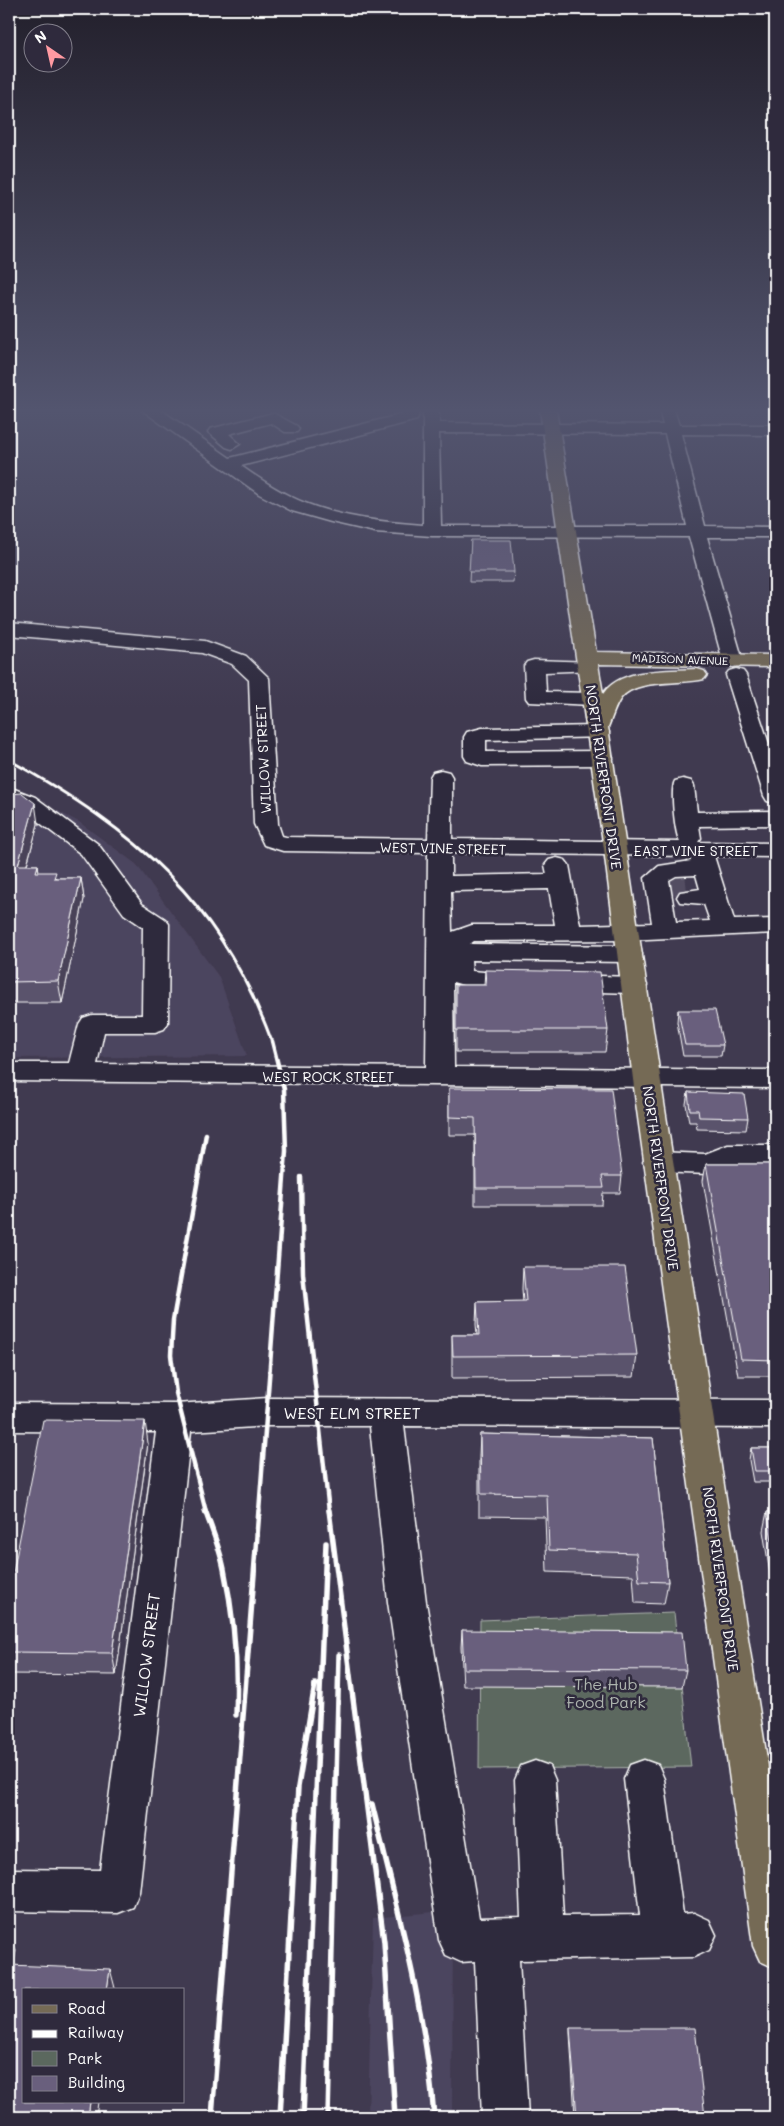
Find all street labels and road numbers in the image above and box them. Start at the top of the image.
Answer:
street label: MADISON AVENUE [632,650,728,668]
street label: NORTH RIVERFRONT DRIVE [582,684,626,870]
street label: WILLOW STREET [251,704,275,814]
street label: WEST VINE STREET [379,837,507,859]
street label: EAST VINE STREET [634,841,758,860]
street label: WEST ROCK STREET [262,1067,394,1086]
street label: NORTH RIVERFRONT DRIVE [639,1085,683,1271]
street label: WEST ELM STREET [283,1402,421,1423]
street label: NORTH RIVERFRONT DRIVE [699,1486,743,1672]
street label: WILLOW STREET [128,1592,164,1718]

